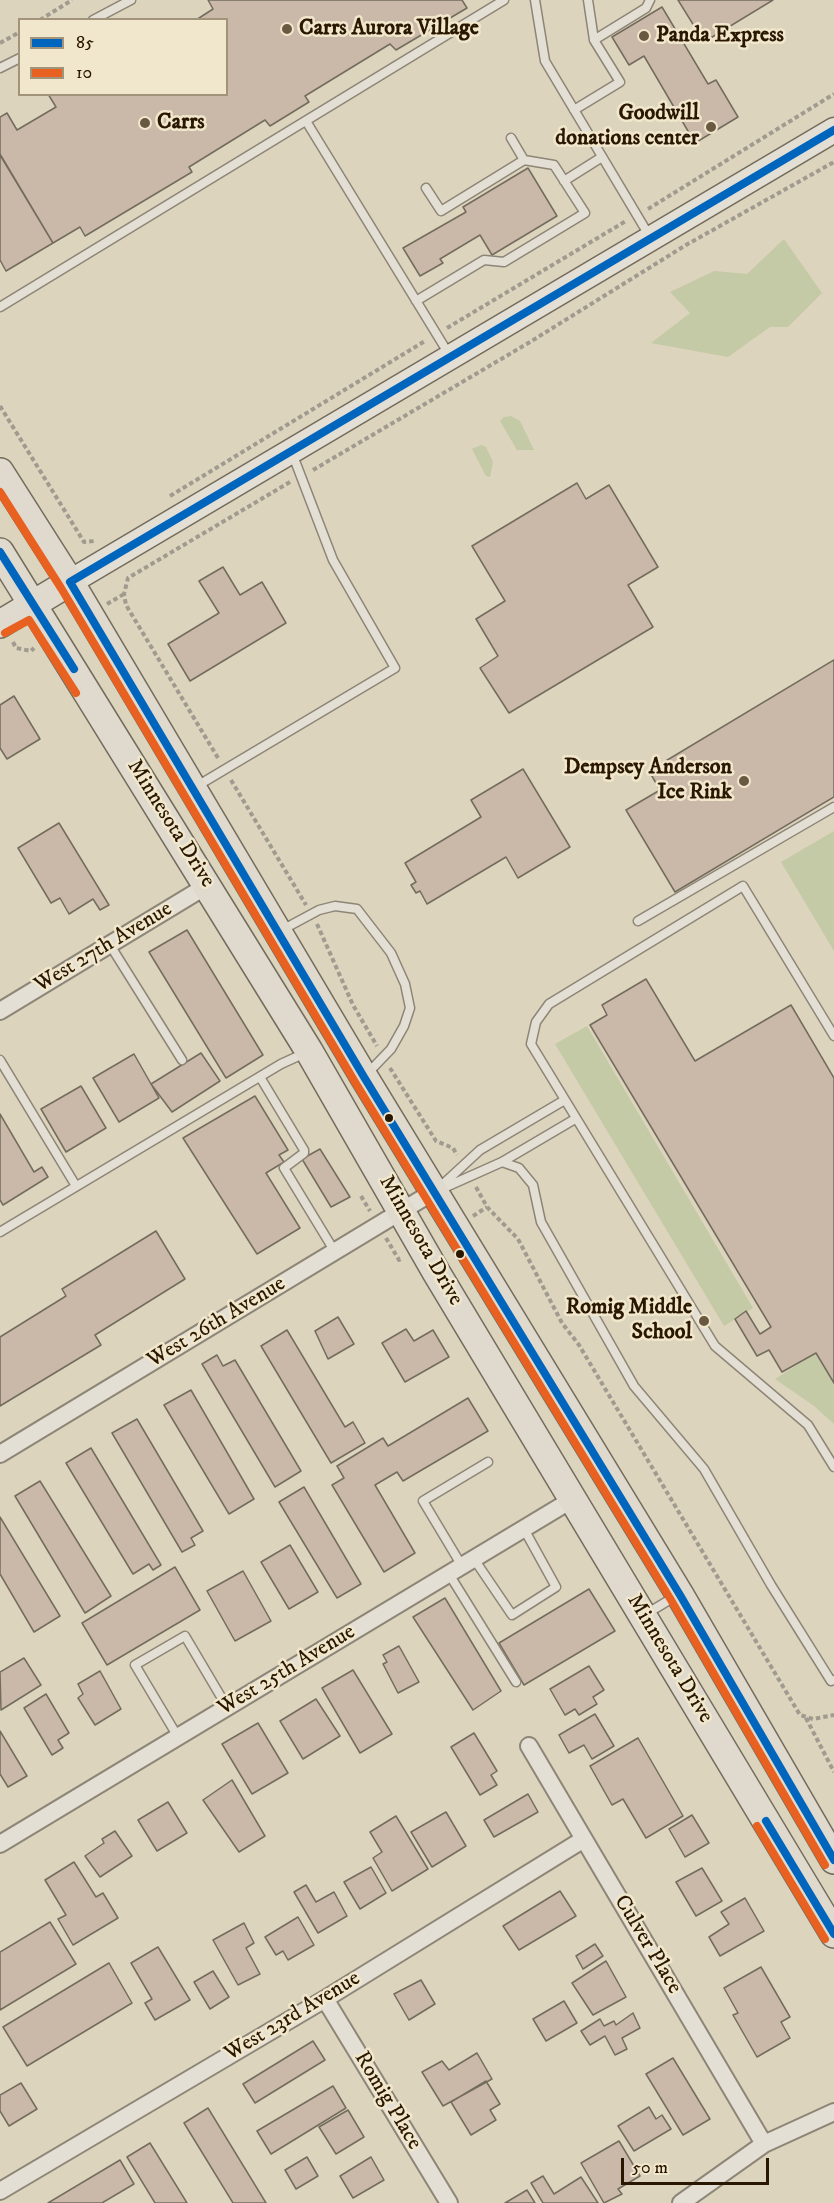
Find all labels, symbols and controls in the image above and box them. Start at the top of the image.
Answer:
place label: Carrs Aurora Village [299,16,479,42]
legend [18,18,228,96]
marker: Carrs Aurora Village [280,22,294,36]
place label: Panda Express [656,23,784,49]
marker: Panda Express [637,29,651,43]
text: 85 [76,32,94,54]
text: 10 [76,62,92,84]
place label: Goodwill donations center [555,101,699,152]
place label: Carrs [157,110,205,136]
marker: Carrs [138,116,152,130]
marker: Goodwill donations center [704,120,718,134]
street label: Minnesota Drive [120,755,220,893]
place label: Dempsey Anderson Ice Rink [564,755,732,806]
marker: Dempsey Anderson Ice Rink [737,774,751,788]
street label: West 27th Avenue [30,897,178,999]
unlabelled marker [383,1112,395,1124]
street label: Minnesota Drive [372,1171,468,1311]
unlabelled marker [454,1248,466,1260]
street label: West 26th Avenue [143,1271,291,1375]
place label: Romig Middle School [566,1295,692,1346]
marker: Romig Middle School [697,1314,711,1328]
street label: Minnesota Drive [620,1590,718,1728]
street label: West 25th Avenue [213,1620,361,1722]
street label: Culver Place [607,1891,687,1999]
street label: West 23rd Avenue [220,1966,366,2068]
street label: Romig Place [347,2047,427,2155]
scale bar [624,2146,772,2184]
text: 50 m [632,2157,668,2179]

